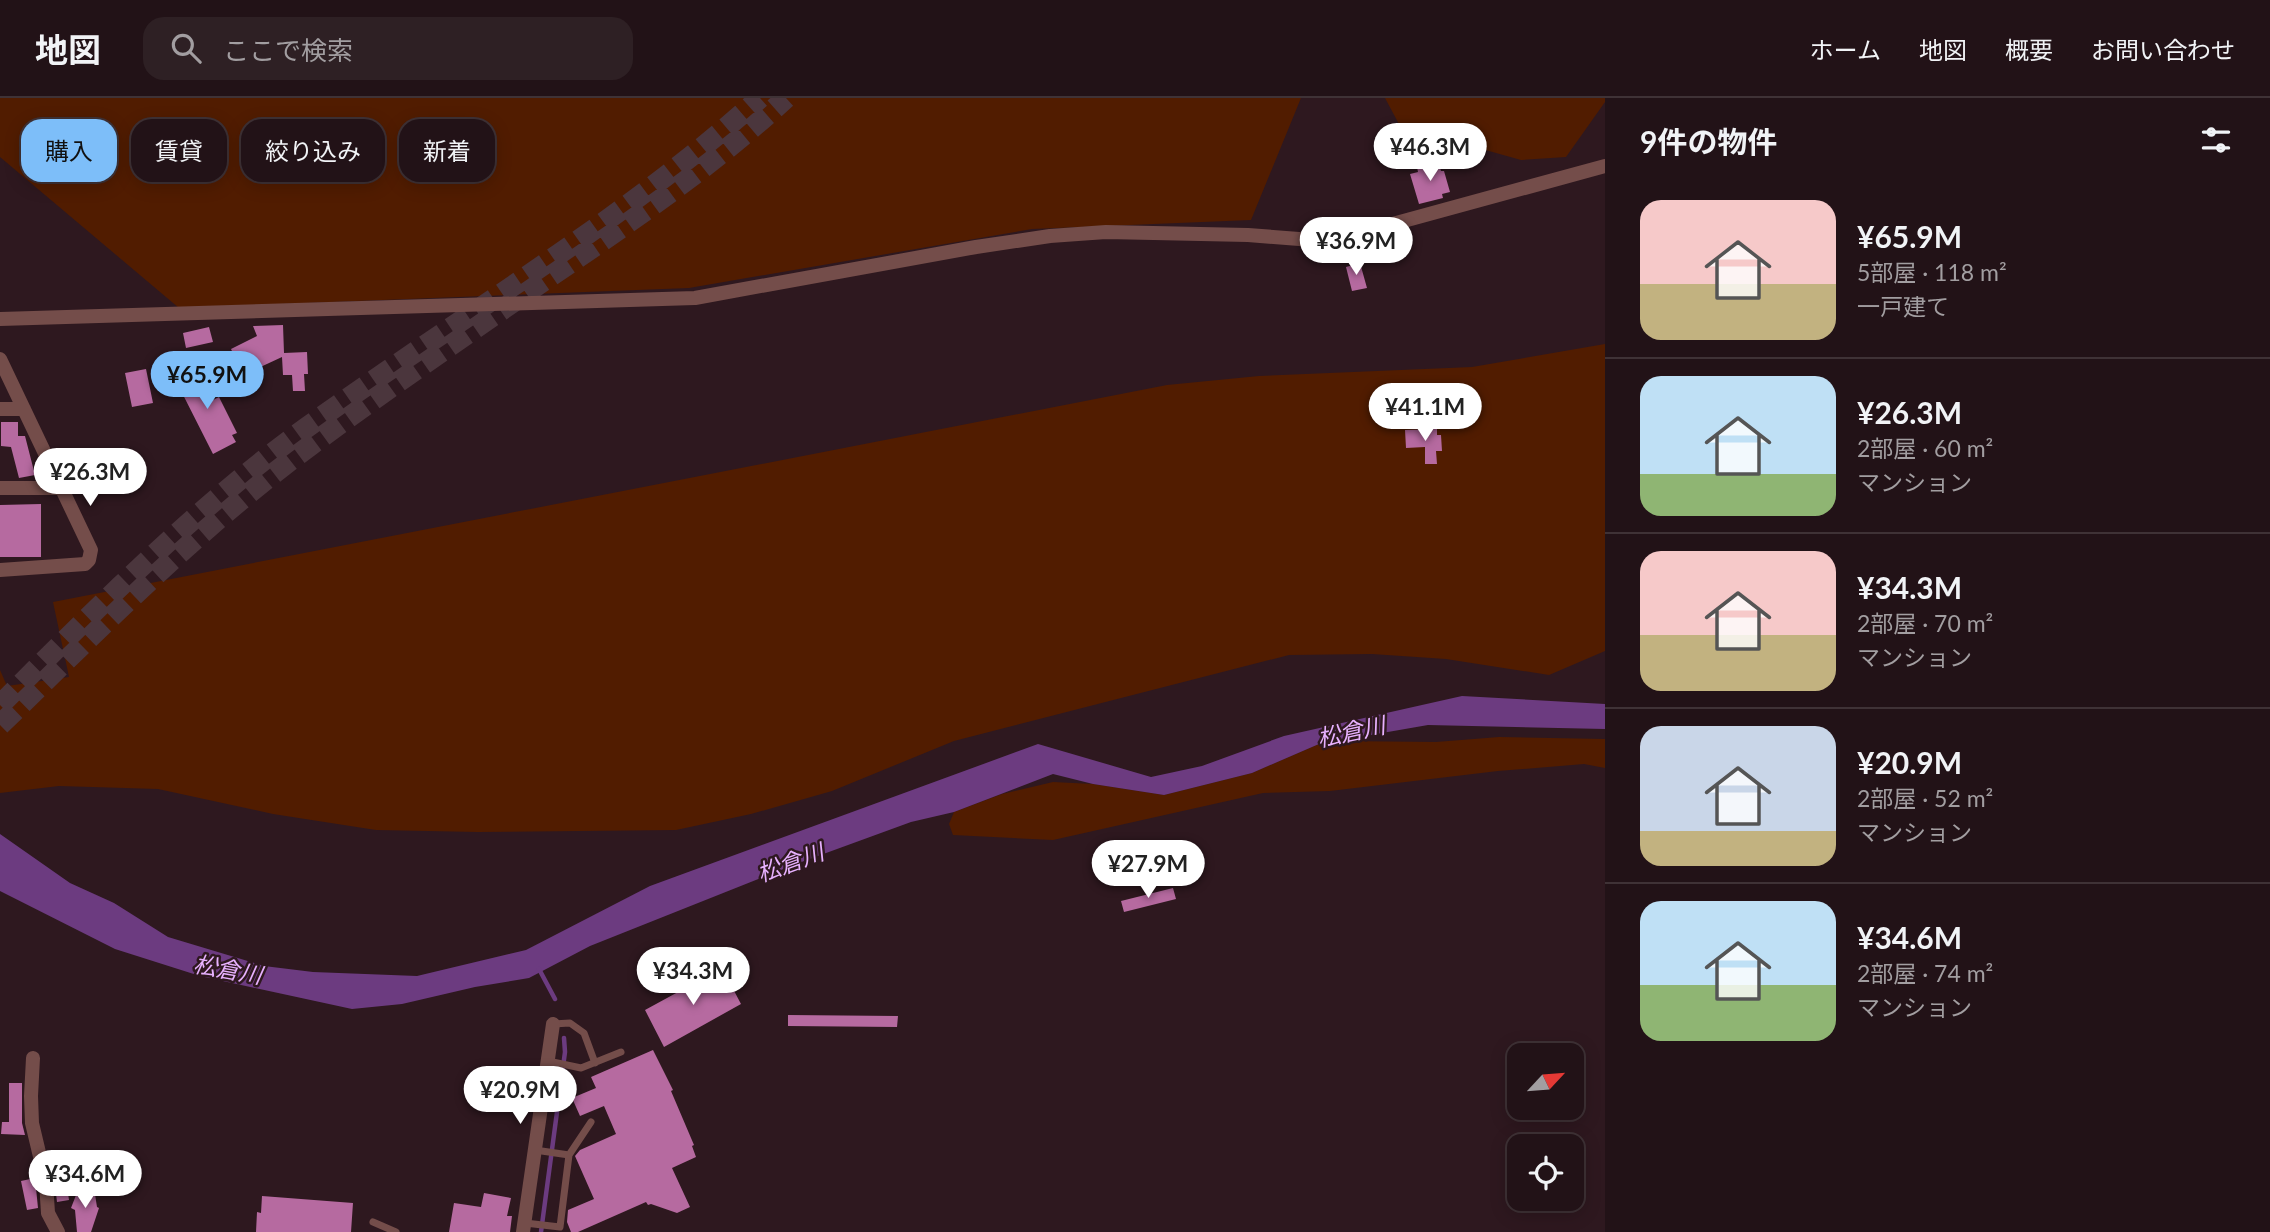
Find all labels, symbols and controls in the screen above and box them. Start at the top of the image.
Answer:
search box [143,17,633,80]
text: 地図 [35,29,101,69]
icon: search [167,29,205,67]
text: ここで検索 [223,34,353,66]
text: ホーム [1810,35,1881,64]
text: 地図 [1919,35,1967,64]
text: 概要 [2005,35,2053,64]
text: お問い合わせ [2091,35,2235,64]
chip: 購入 [21,119,117,182]
chip: 賃貸 [131,119,227,182]
chip: 絞り込み [241,119,385,182]
chip: 新着 [399,119,495,182]
icon: filters [2197,121,2235,159]
pin: ¥46.3M [1373,123,1487,183]
text: 9件の物件 [1640,123,1777,159]
text: ¥46.3M [1390,132,1470,160]
pin: ¥36.9M [1299,218,1413,277]
text: ¥65.9M [1857,218,1962,254]
text: ¥36.9M [1316,226,1396,254]
icon: home [1696,228,1780,312]
text: 5部屋 · 118 m² [1857,258,2007,286]
text: 一戸建て [1857,292,1949,320]
pin: ¥65.9M [150,352,264,411]
text: ¥65.9M [167,360,247,388]
pin: ¥41.1M [1368,384,1482,443]
text: ¥41.1M [1385,392,1465,420]
text: ¥26.3M [1857,394,1962,430]
icon: home [1696,404,1780,488]
text: 2部屋 · 60 m² [1857,434,1993,462]
pin: ¥26.3M [33,448,147,508]
text: ¥26.3M [50,457,130,485]
text: マンション [1857,468,1972,496]
text: ¥34.3M [1857,569,1962,605]
icon: home [1696,579,1780,663]
text: 2部屋 · 70 m² [1857,609,1993,637]
text: マンション [1857,643,1972,671]
water label: 松倉川 [1314,710,1391,752]
text: ¥20.9M [1857,744,1962,780]
icon: home [1696,754,1780,838]
text: 2部屋 · 52 m² [1857,784,1993,812]
text: マンション [1857,818,1972,846]
water label: 松倉川 [753,836,830,887]
pin: ¥27.9M [1091,840,1205,900]
text: ¥27.9M [1108,849,1188,877]
text: ¥34.6M [1857,919,1962,955]
icon: home [1696,929,1780,1013]
pin: ¥34.3M [636,948,750,1007]
water label: 松倉川 [192,949,267,989]
text: ¥34.3M [653,956,733,984]
text: 2部屋 · 74 m² [1857,959,1993,987]
text: マンション [1857,993,1972,1021]
north arrow [1507,1043,1584,1120]
map controls [1507,1043,1584,1211]
pin: ¥20.9M [463,1066,577,1126]
text: ¥20.9M [480,1075,560,1103]
button: locate [1507,1134,1584,1211]
pin: ¥34.6M [28,1150,142,1210]
text: ¥34.6M [45,1159,125,1187]

